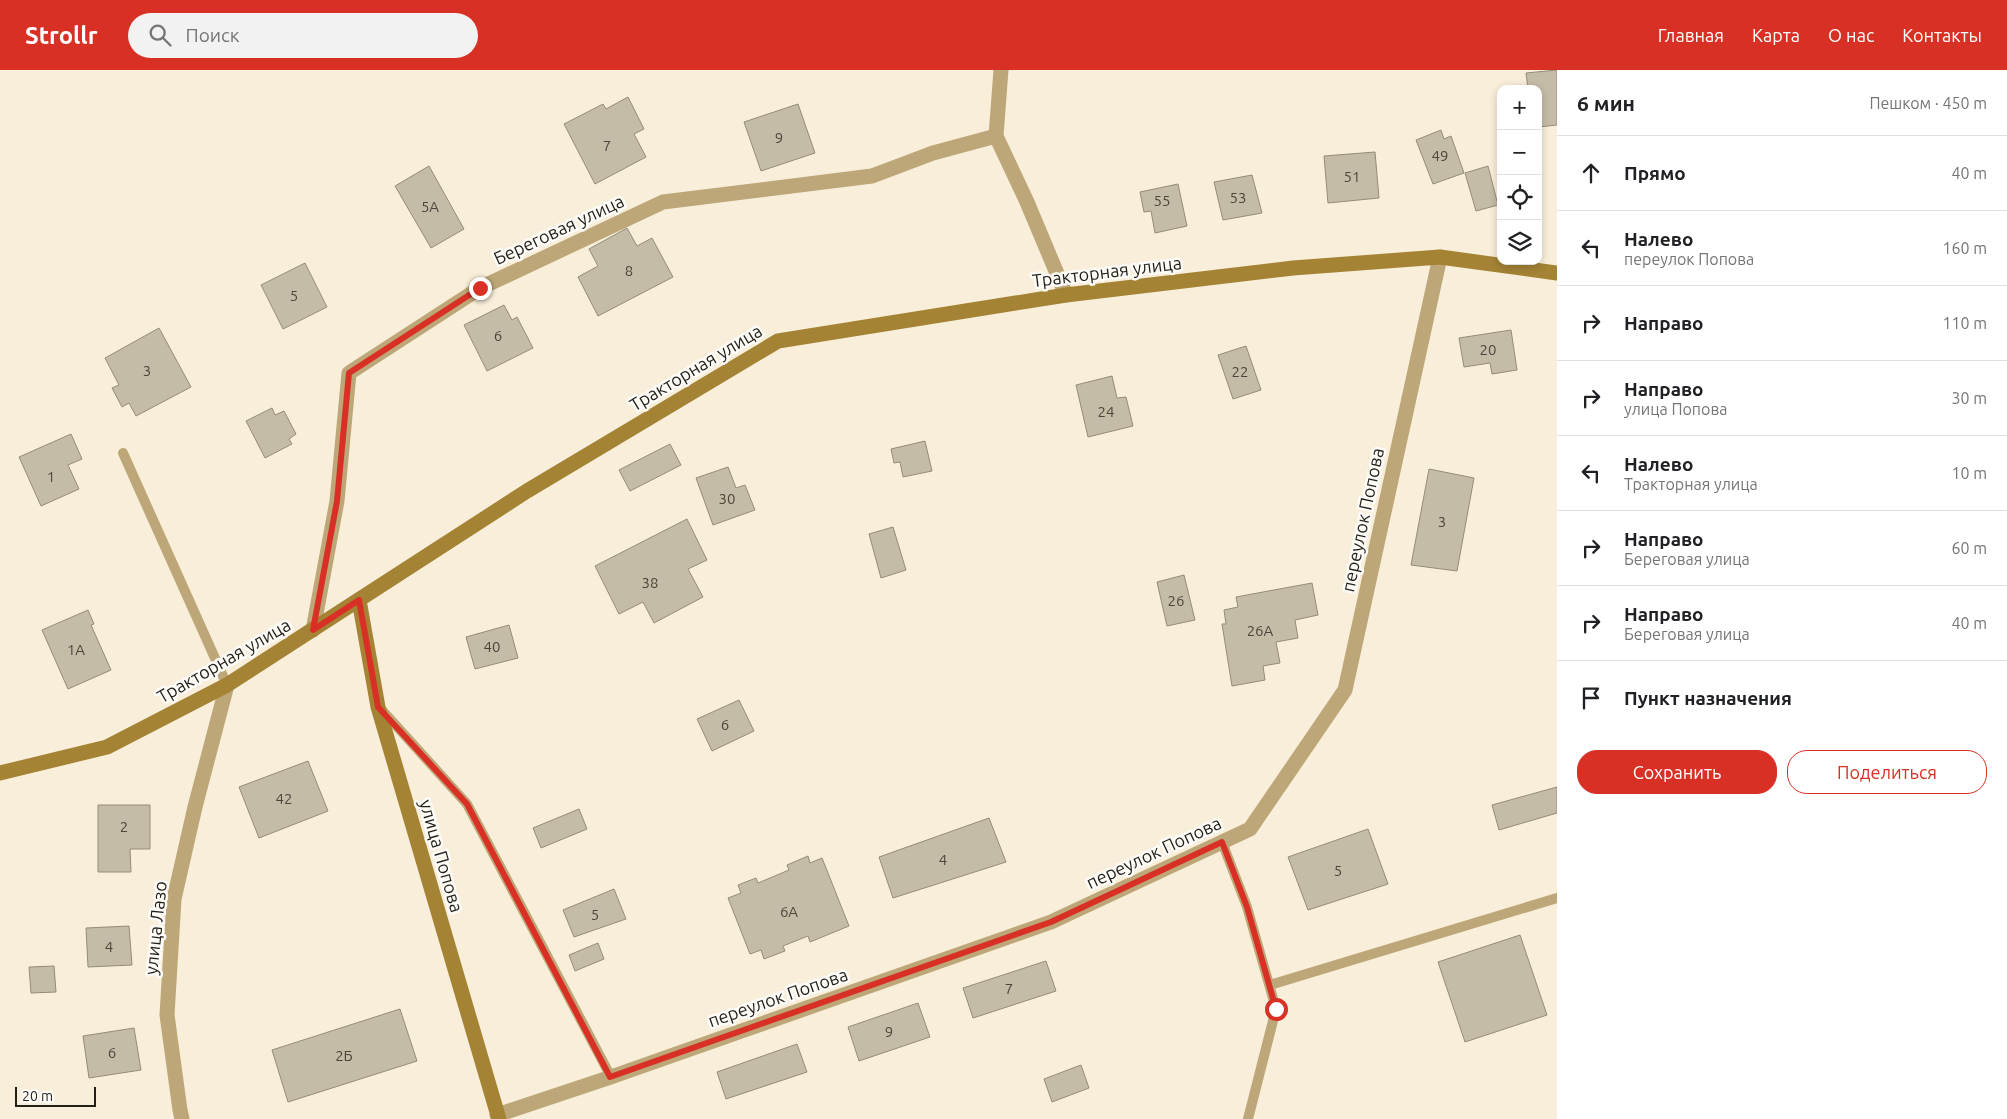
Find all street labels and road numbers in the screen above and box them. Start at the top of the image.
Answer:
street label: Береговая улица [490,190,627,268]
street label: Тракторная улица [1031,252,1183,290]
street label: Тракторная улица [626,320,765,414]
street label: переулок Попова [1337,446,1387,594]
street label: Тракторная улица [153,614,294,706]
street label: улица Попова [416,797,468,914]
street label: переулок Попова [1083,812,1224,892]
street label: улица Лазо [140,880,170,976]
street label: переулок Попова [705,964,850,1030]

